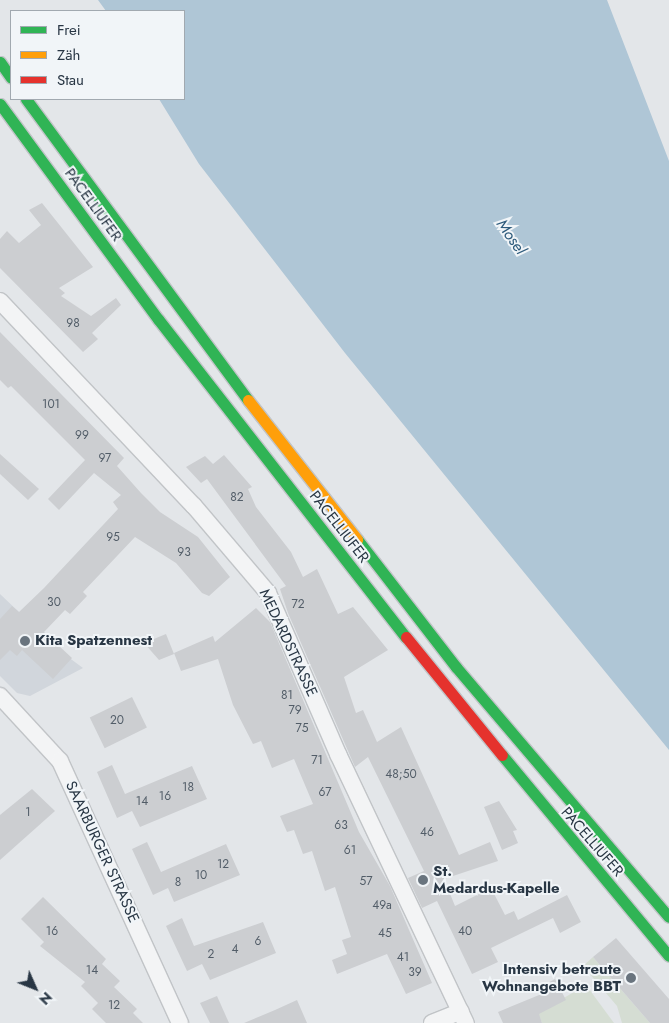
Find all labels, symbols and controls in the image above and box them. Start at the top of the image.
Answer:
legend [10,10,185,100]
text: Frei [57,19,81,41]
text: Zäh [57,44,80,66]
text: Stau [57,69,84,91]
street label: PACELLIUFER [60,165,126,245]
water label: Mosel [492,216,530,258]
house number: 98 [66,317,80,331]
house number: 101 [42,398,60,412]
house number: 99 [75,429,89,443]
house number: 97 [99,452,111,466]
street label: PACELLIUFER [305,488,373,566]
house number: 82 [230,491,244,505]
house number: 95 [106,531,120,545]
house number: 93 [177,546,191,560]
street label: MEDARDSTRASSE [255,586,321,700]
house number: 30 [47,596,61,610]
house number: 72 [291,598,305,612]
place label: Kita Spatzennest [35,632,152,650]
marker: Kita Spatzennest [19,635,31,647]
house number: 81 [281,689,293,703]
house number: 79 [288,704,302,718]
house number: 20 [110,714,124,728]
house number: 75 [295,722,309,736]
house number: 71 [311,754,323,768]
house number: 48;50 [385,768,417,782]
street label: SAARBURGER STRASSE [61,778,143,926]
house number: 18 [182,781,194,795]
house number: 67 [318,786,332,800]
house number: 16 [159,790,171,804]
house number: 14 [136,795,148,809]
street label: PACELLIUFER [557,804,627,880]
house number: 1 [25,806,31,820]
house number: 63 [334,819,348,833]
house number: 46 [420,826,434,840]
house number: 61 [344,844,356,858]
house number: 12 [217,858,229,872]
place label: St. Medardus-Kapelle [433,862,560,897]
house number: 10 [195,869,207,883]
marker: St. Medardus-Kapelle [417,874,429,886]
house number: 57 [359,875,373,889]
house number: 8 [175,876,181,890]
house number: 49a [372,899,392,913]
house number: 16 [46,925,58,939]
house number: 40 [458,925,472,939]
house number: 45 [378,927,392,941]
house number: 6 [255,935,261,949]
house number: 4 [232,943,238,957]
house number: 2 [208,948,214,962]
house number: 41 [397,951,409,965]
place label: Intensiv betreute Wohnangebote BBT [482,960,621,995]
north arrow [10,963,60,1013]
house number: 14 [86,964,98,978]
house number: 39 [408,966,422,980]
marker: Intensiv betreute Wohnangebote BBT [625,972,637,984]
text: N [35,987,57,1009]
house number: 12 [108,999,120,1013]

